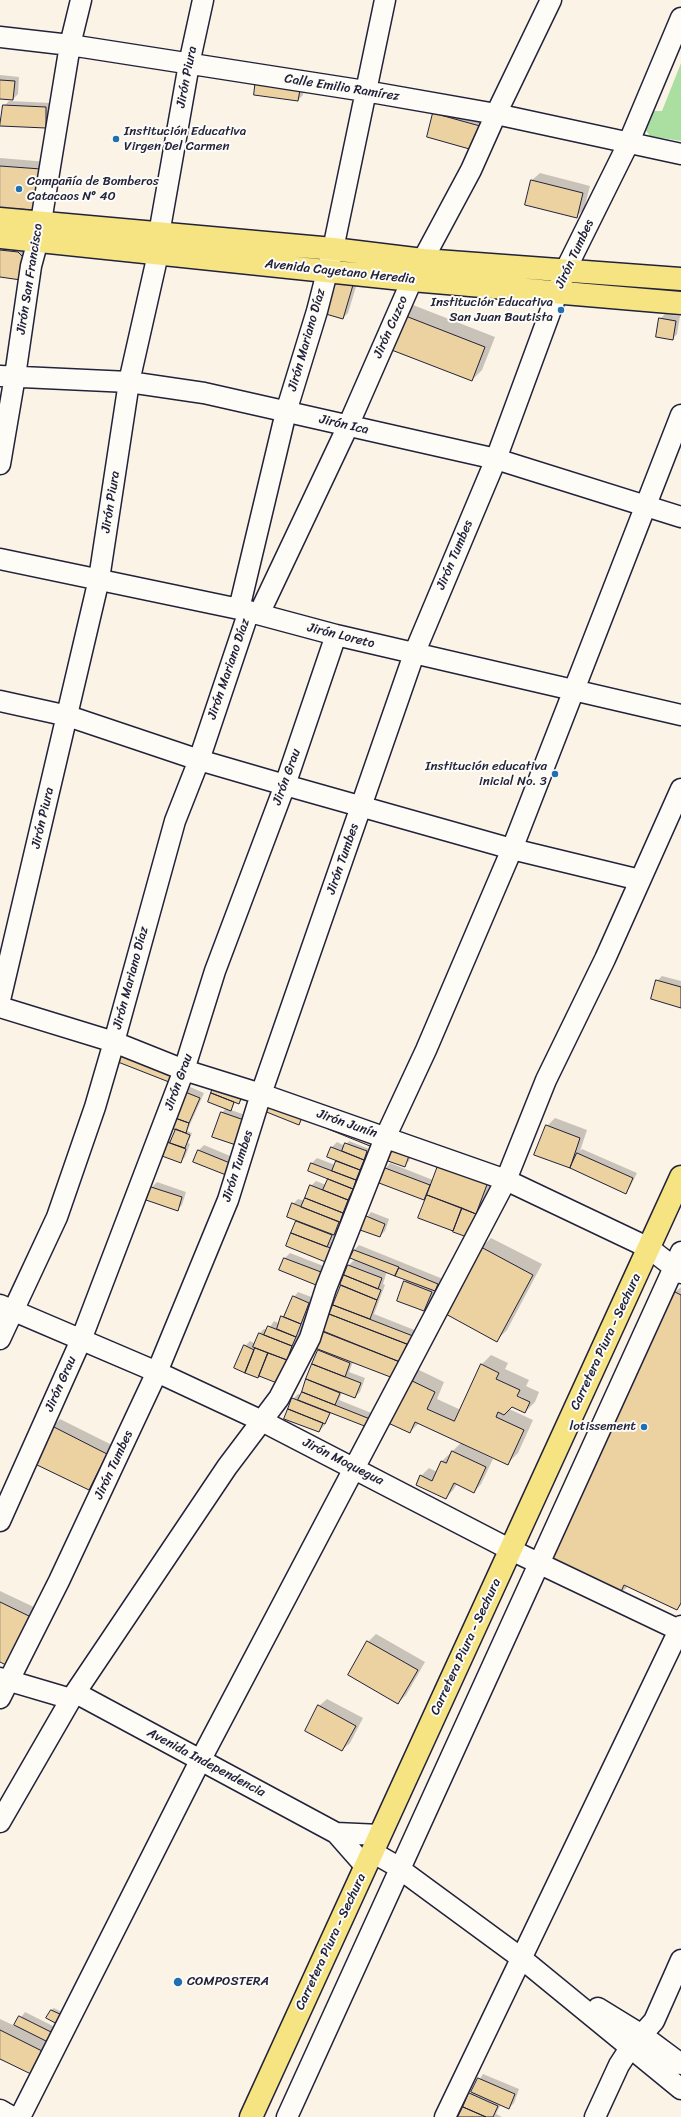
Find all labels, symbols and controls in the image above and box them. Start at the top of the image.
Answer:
street label: Jirón Piura [173,45,201,109]
street label: Calle Emilio Ramírez [283,71,401,105]
place label: Institución Educativa Virgen Del Carmen [124,124,246,155]
marker: Institución Educativa Virgen Del Carmen [111,134,121,144]
place label: Compañía de Bomberos Catacaos Nº 40 [27,174,159,205]
marker: Compañía de Bomberos Catacaos Nº 40 [14,184,24,194]
street label: Jirón Tumbes [552,217,598,291]
street label: Jirón San Francisco [14,222,46,336]
street label: Avenida Cayetano Heredia [264,256,416,288]
street label: Jirón Mariano Díaz [285,287,329,393]
street label: Jirón Cuzco [370,294,412,360]
place label: Institución Educativa San Juan Bautista [431,295,553,326]
marker: Institución Educativa San Juan Bautista [556,305,566,315]
street label: Jirón Ica [318,412,370,438]
street label: Jirón Piura [98,470,124,534]
street label: Jirón Tumbes [433,518,477,592]
street label: Jirón Mariano Díaz [204,617,254,721]
street label: Jirón Loreto [306,620,376,652]
street label: Jirón Grau [270,747,304,807]
place label: Institución educativa inicial No. 3 [425,759,547,790]
marker: Institución educativa inicial No. 3 [550,769,560,779]
street label: Jirón Piura [28,786,58,850]
street label: Jirón Tumbes [324,821,362,897]
street label: Jirón Mariano Díaz [110,925,152,1031]
street label: Jirón Grau [162,1052,196,1112]
street label: Jirón Junín [315,1106,379,1142]
street label: Jirón Tumbes [219,1128,257,1204]
street label: Carretera Piura - Sechura [567,1271,645,1413]
street label: Jirón Grau [42,1354,80,1414]
place label: lotissement [569,1419,636,1435]
marker: lotissement [639,1422,649,1432]
street label: Jirón Tumbes [91,1428,137,1502]
street label: Jirón Moquegua [300,1435,386,1489]
street label: Carretera Piura - Sechura [427,1576,505,1718]
street label: Avenida Independencia [144,1725,268,1801]
street label: Carretera Piura - Sechura [292,1871,370,2013]
place label: COMPOSTERA [187,1974,269,1990]
marker: COMPOSTERA [172,1976,184,1988]

